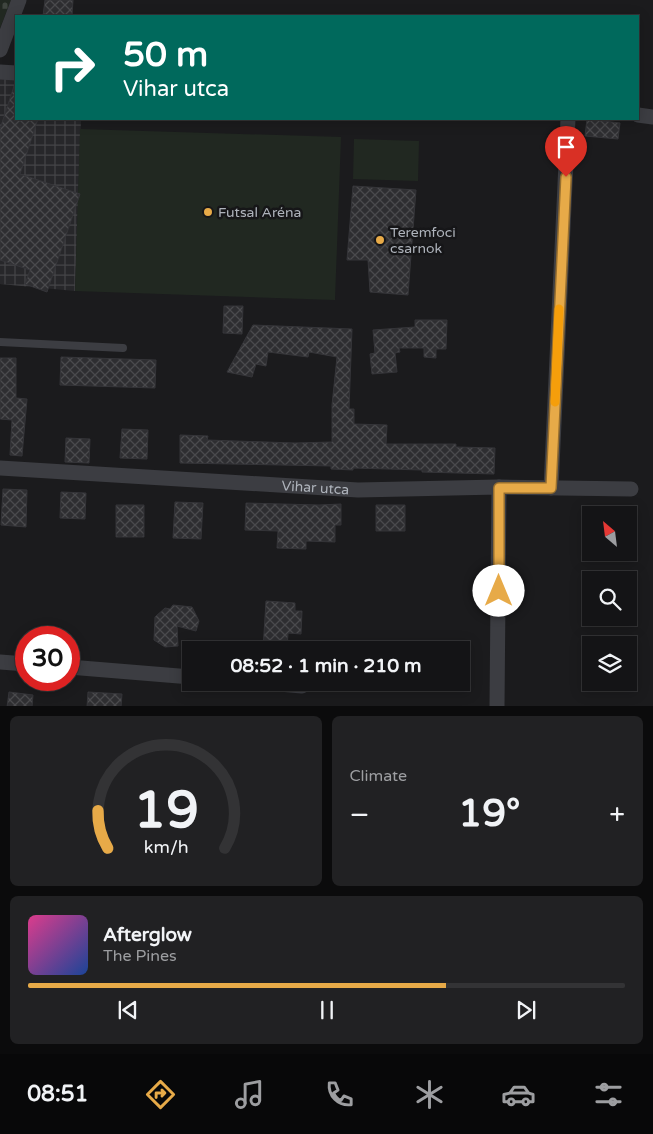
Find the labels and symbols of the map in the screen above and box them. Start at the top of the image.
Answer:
pin [545,126,587,177]
place label: Futsal Aréna [218,204,301,221]
marker: Futsal Aréna [202,206,214,218]
place label: Teremfoci csarnok [390,224,456,257]
marker: Teremfoci csarnok [374,234,386,246]
street label: Vihar utca [281,477,350,498]
north arrow [582,506,638,561]
position arrow [472,564,524,616]
speed limit sign: 30 [15,626,80,691]

